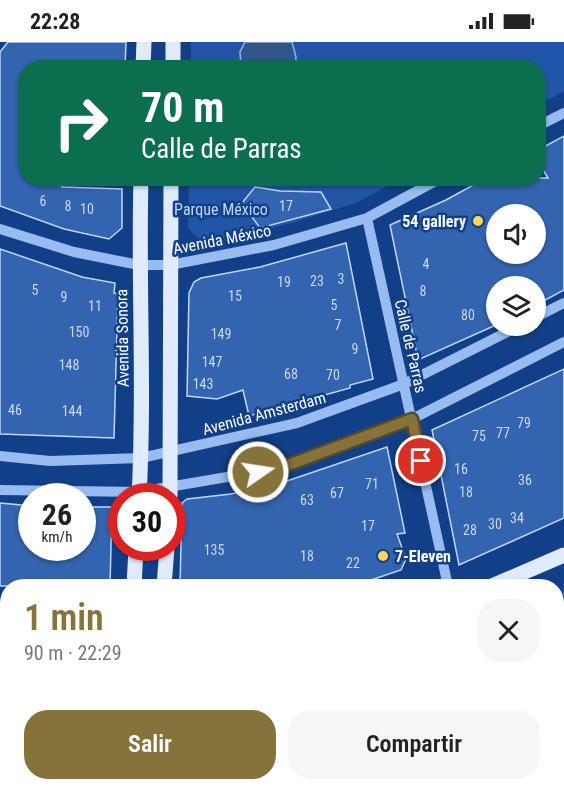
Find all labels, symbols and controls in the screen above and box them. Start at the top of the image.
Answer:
text: 22:28 [30,9,81,34]
text: 70 m [141,83,224,132]
icon: right [42,84,120,162]
text: Calle de Parras [141,133,302,165]
house number: 6 [40,193,47,209]
house number: 8 [65,198,72,214]
house number: 17 [279,198,293,214]
park label: Parque México [174,200,268,219]
house number: 10 [80,201,94,217]
map controls [486,204,546,336]
button: sound [486,204,546,264]
place label: 54 gallery [402,212,466,231]
marker: 54 gallery [471,214,485,228]
street label: Avenida México [171,221,273,258]
house number: 4 [423,256,430,272]
house number: 3 [338,271,344,287]
house number: 23 [310,273,324,289]
house number: 19 [277,274,291,290]
button: layers [486,276,546,336]
house number: 5 [32,282,39,298]
house number: 8 [420,283,427,299]
house number: 15 [228,288,242,304]
house number: 9 [61,289,67,305]
street label: Avenida Sonora [112,289,133,387]
house number: 5 [331,297,338,313]
house number: 11 [88,298,102,314]
street label: Calle de Parras [391,298,430,395]
house number: 80 [461,307,475,323]
house number: 7 [335,317,342,333]
house number: 150 [69,324,89,340]
house number: 149 [211,326,231,342]
house number: 9 [352,341,358,357]
house number: 147 [202,354,222,370]
house number: 148 [59,357,79,373]
house number: 68 [284,366,298,382]
house number: 70 [326,367,340,383]
house number: 143 [193,376,213,392]
street label: Avenida Amsterdam [200,388,328,439]
house number: 46 [8,402,22,418]
house number: 144 [62,403,82,419]
house number: 79 [517,415,531,431]
house number: 77 [496,425,510,441]
house number: 75 [472,428,486,444]
pin [395,435,446,486]
position arrow [226,440,290,504]
icon: arrive [404,444,437,477]
house number: 16 [454,461,468,477]
house number: 36 [518,472,532,488]
house number: 71 [365,476,379,492]
speed limit sign: 30 [108,483,186,561]
house number: 18 [459,484,473,500]
house number: 67 [330,485,344,501]
house number: 63 [300,492,314,508]
text: 26 [42,497,72,532]
house number: 34 [510,510,524,526]
house number: 30 [488,516,502,532]
house number: 17 [361,518,375,534]
house number: 28 [463,522,477,538]
text: km/h [42,528,72,546]
house number: 135 [204,542,224,558]
place label: 7-Eleven [395,547,451,566]
house number: 18 [300,548,314,564]
marker: 7-Eleven [376,549,390,563]
house number: 22 [346,555,360,571]
text: 1 min [24,597,104,639]
button: close [477,599,540,662]
text: 90 m · 22:29 [24,641,122,665]
button: Salir [24,710,276,779]
button: Compartir [288,710,540,779]

